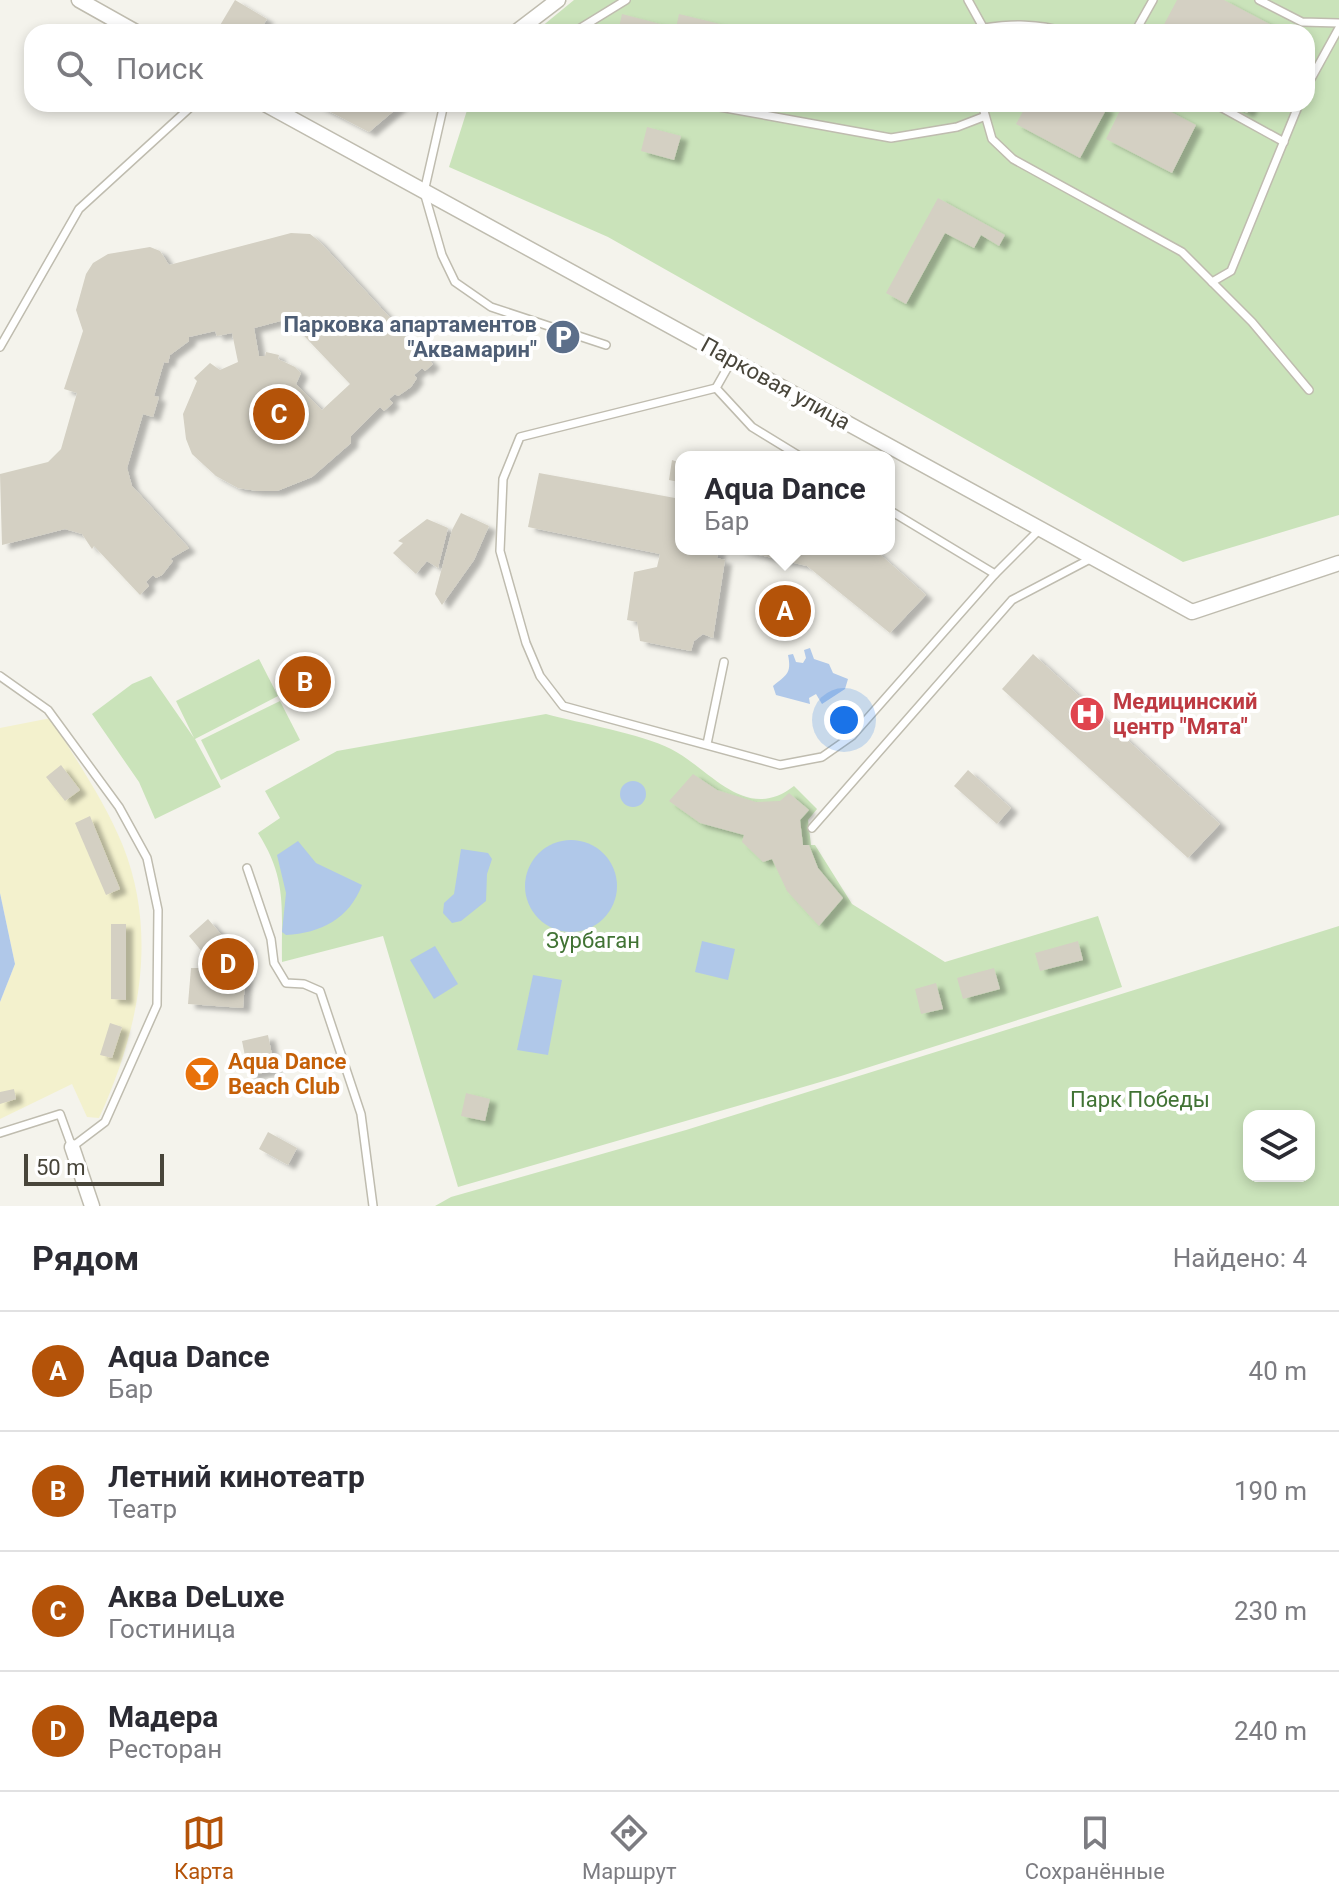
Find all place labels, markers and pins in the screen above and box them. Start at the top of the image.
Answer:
place label: Парковка апартаментов "Аквамарин" [284,312,537,362]
parking icon: Парковка апартаментов "Аквамарин" [544,318,582,356]
pin: C [253,384,305,444]
pin: A [759,581,811,641]
pin: B [279,652,331,712]
place label: Медицинский центр "Мята" [1113,689,1257,739]
hospital icon: Медицинский центр "Мята" [1068,695,1106,733]
pin: D [202,934,254,994]
place label: Aqua Dance Beach Club [228,1049,347,1099]
bar icon: Aqua Dance Beach Club [183,1055,221,1093]

